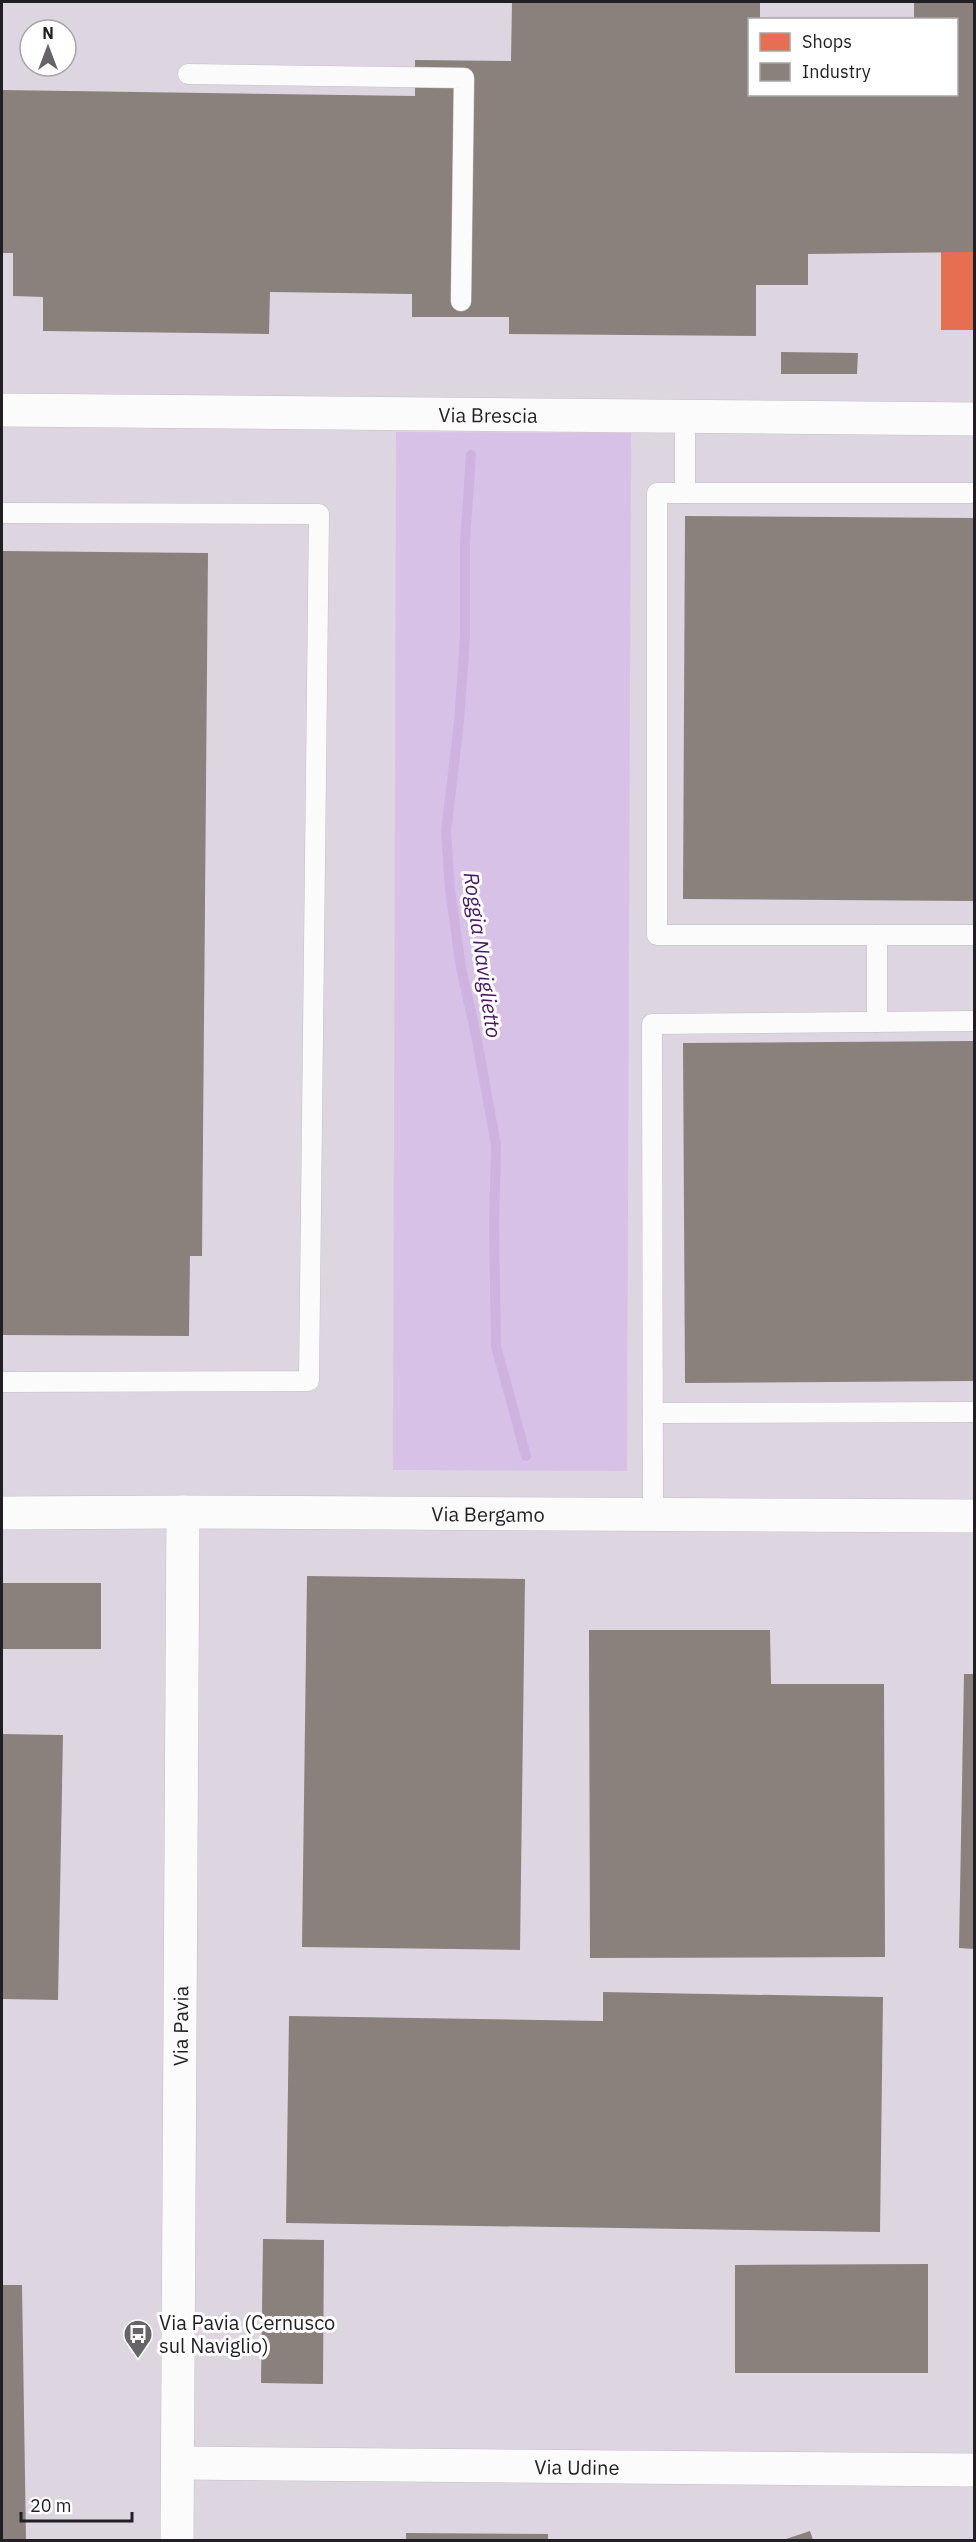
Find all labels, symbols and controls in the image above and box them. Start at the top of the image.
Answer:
north arrow [18,18,78,78]
legend [748,18,958,96]
text: N [42,23,54,43]
text: Shops [802,30,852,53]
text: Industry [802,60,871,83]
street label: Via Brescia [438,401,538,428]
water label: Roggia Naviglietto [457,870,509,1040]
street label: Via Bergamo [431,1500,545,1527]
street label: Via Pavia [166,1985,194,2066]
place label: Via Pavia (Cernusco sul Naviglio) [159,2309,335,2359]
bus stop icon: Via Pavia (Cernusco sul Naviglio) [122,2318,154,2360]
street label: Via Udine [534,2453,620,2480]
scale bar [21,2485,132,2523]
text: 20 m [30,2494,72,2517]

